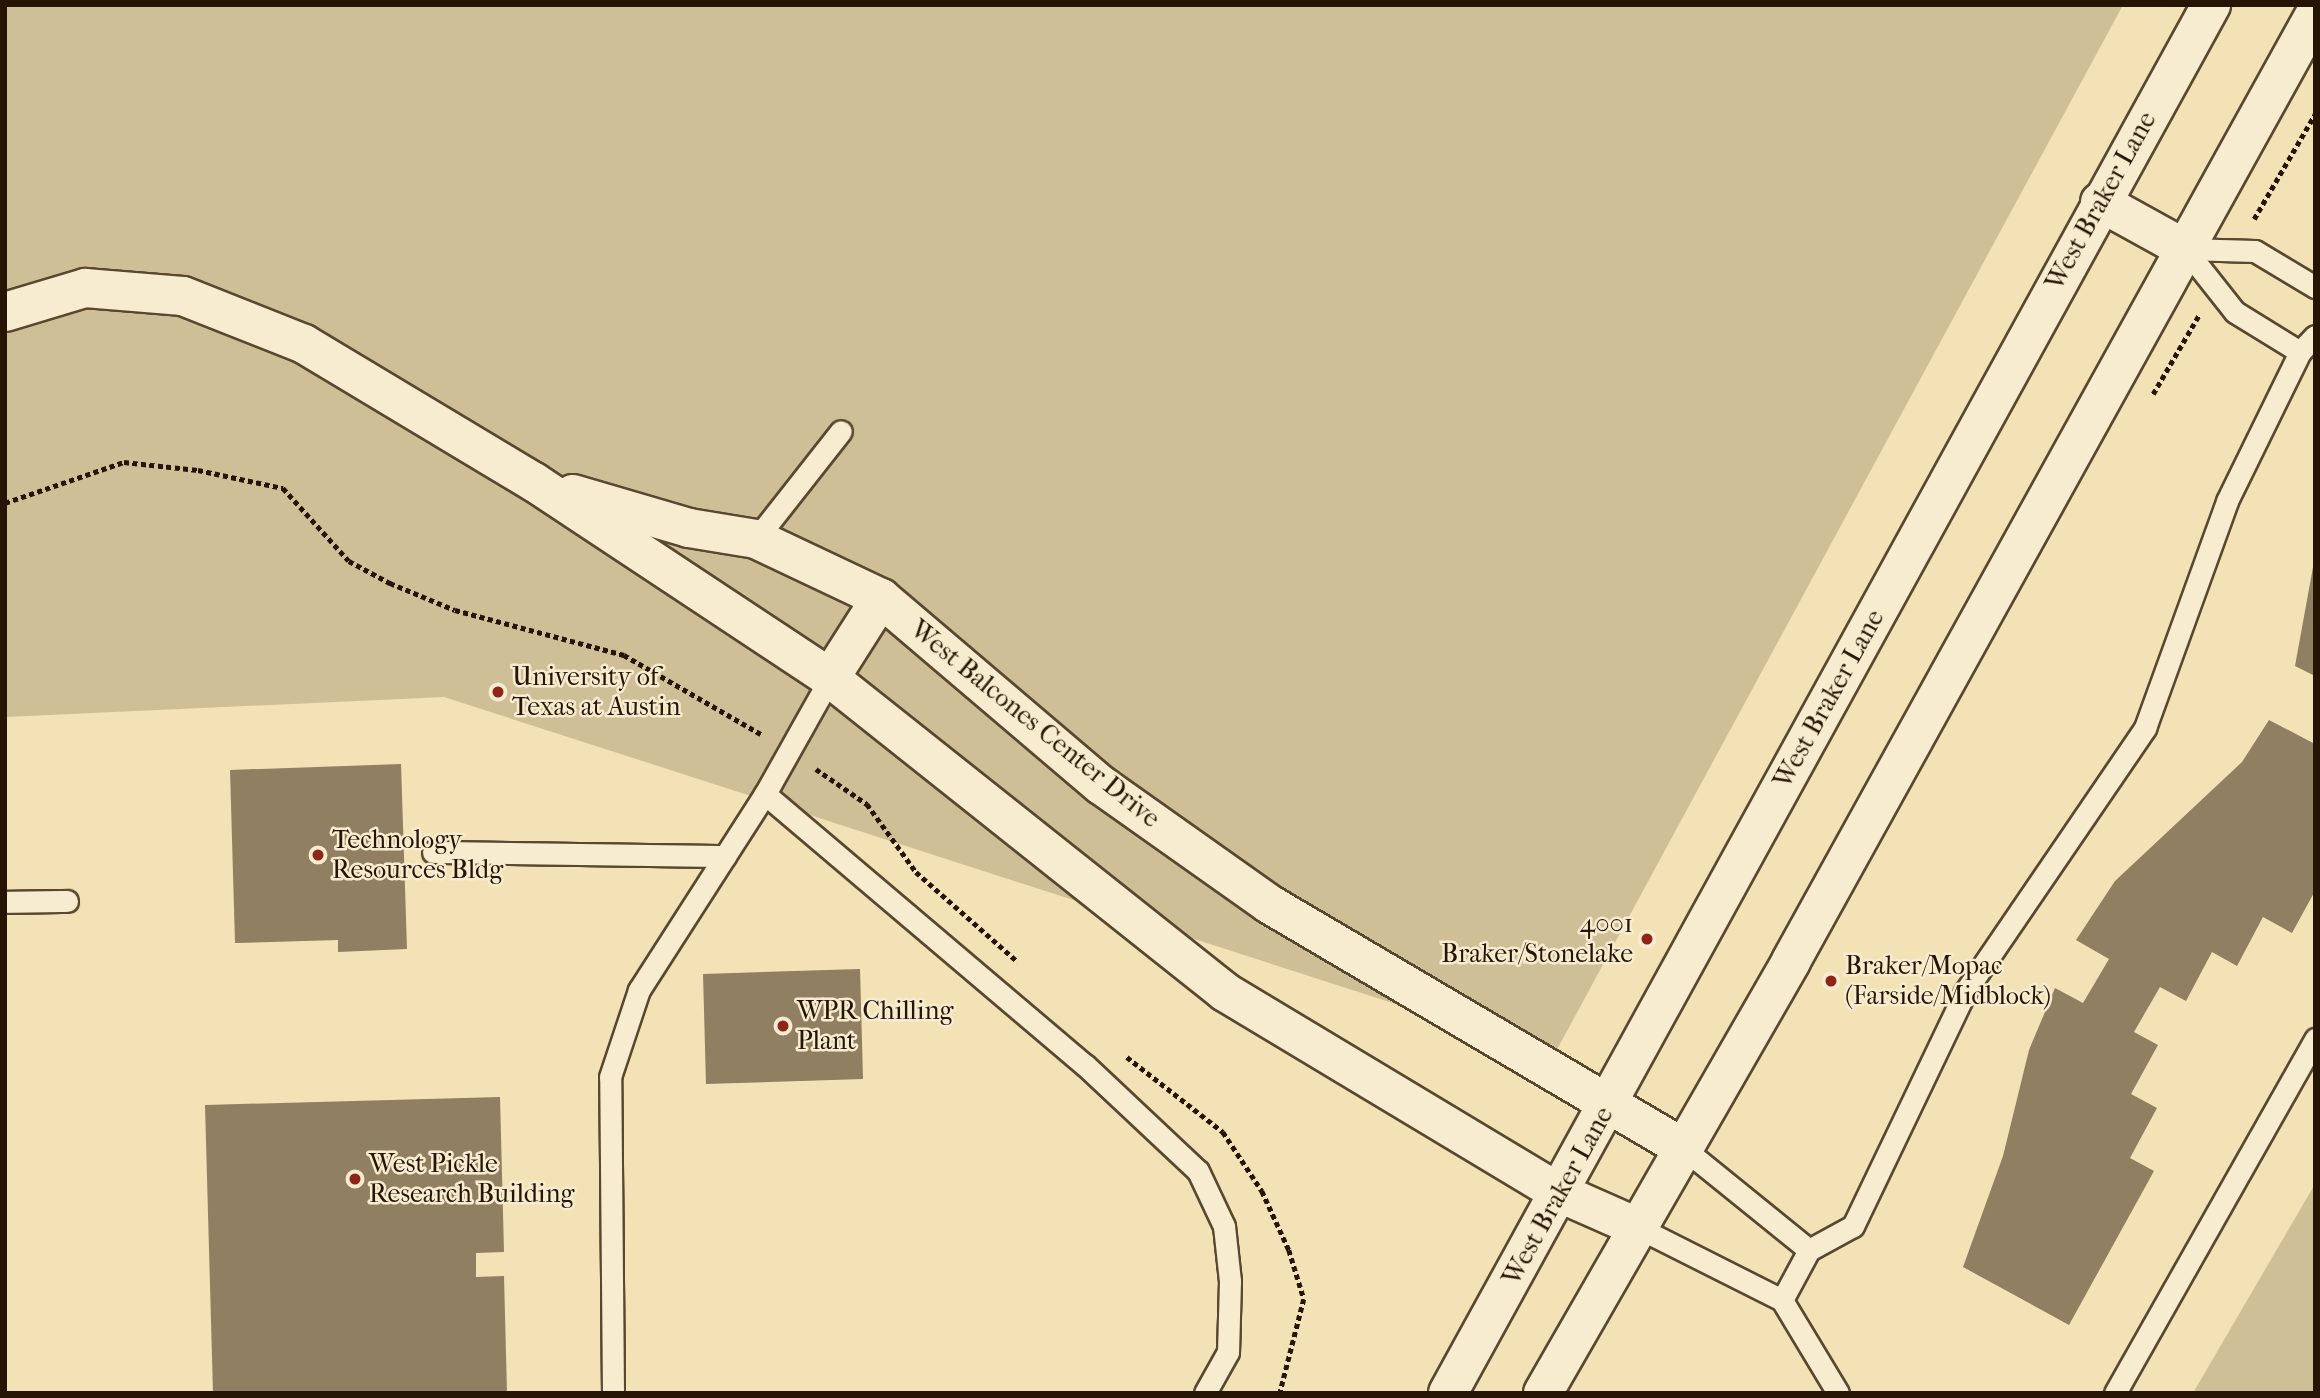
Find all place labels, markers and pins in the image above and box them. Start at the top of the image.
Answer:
place label: University of Texas at Austin [512,661,681,722]
marker: University of Texas at Austin [490,684,506,700]
place label: Technology Resources Bldg [332,824,503,886]
marker: Technology Resources Bldg [310,847,326,863]
place label: 4001 Braker/Stonelake [1441,908,1633,970]
marker: 4001 Braker/Stonelake [1639,931,1655,947]
place label: Braker/Mopac (Farside/Midblock) [1845,950,2051,1012]
marker: Braker/Mopac (Farside/Midblock) [1823,973,1839,989]
place label: WPR Chilling Plant [797,995,953,1056]
marker: WPR Chilling Plant [775,1018,791,1034]
place label: West Pickle Research Building [369,1148,575,1210]
marker: West Pickle Research Building [347,1171,363,1187]

